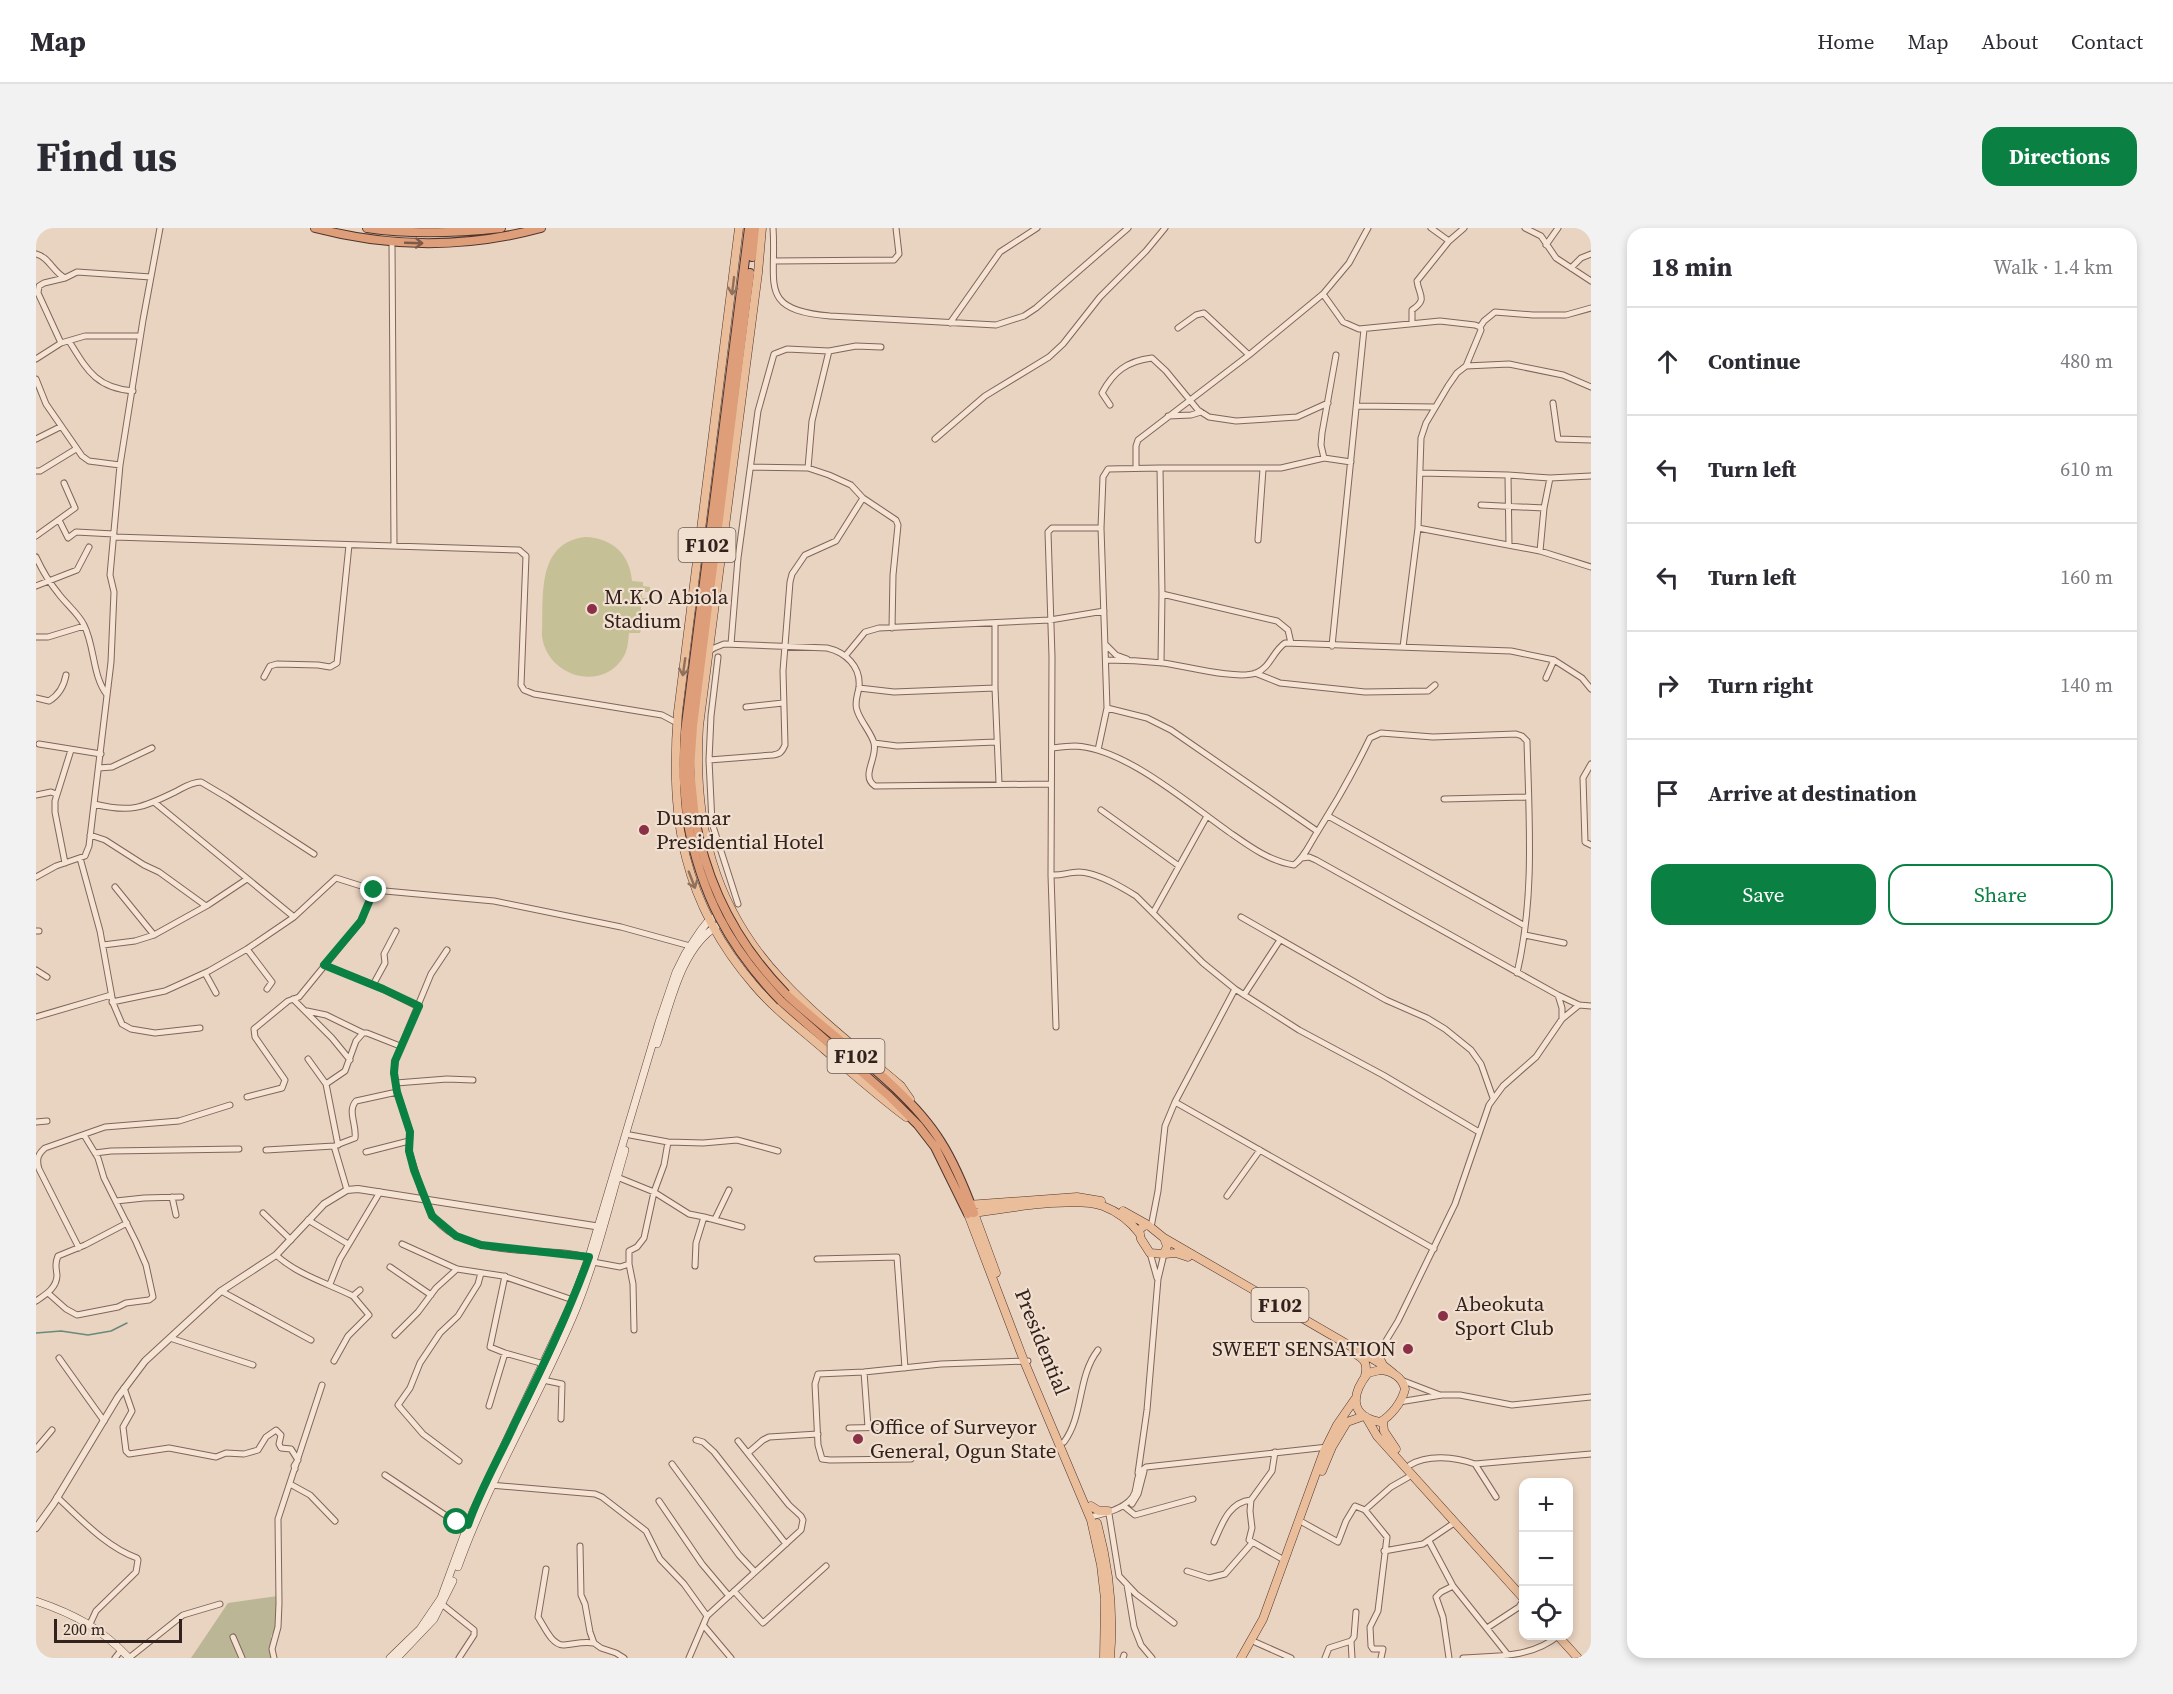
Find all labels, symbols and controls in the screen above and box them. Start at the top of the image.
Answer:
text: Map [30,22,86,60]
text: Home [1817,27,1875,56]
text: Map [1908,27,1949,56]
text: About [1982,27,2038,56]
text: Contact [2071,27,2143,56]
text: Find us [36,127,177,185]
button: Directions [1982,127,2137,186]
one-way arrow [403,237,423,249]
text: 18 min [1651,249,1733,285]
text: Walk · 1.4 km [1993,253,2113,281]
one-way arrow [727,276,738,296]
icon: ahead [1651,345,1684,378]
text: Continue [1708,346,1801,376]
text: 480 m [2060,347,2113,375]
icon: left [1651,453,1684,486]
text: Turn left [1708,454,1796,484]
text: 610 m [2060,455,2113,483]
road number: F102 [678,528,736,562]
icon: left [1651,561,1684,594]
text: Turn left [1708,562,1796,592]
text: 160 m [2060,563,2113,591]
place label: M.K.O Abiola Stadium [604,582,729,635]
marker: M.K.O Abiola Stadium [585,602,599,616]
one-way arrow [679,657,690,676]
icon: right [1651,669,1684,702]
text: Turn right [1708,670,1813,700]
text: 140 m [2060,671,2113,699]
icon: arrive [1651,777,1684,810]
text: Arrive at destination [1708,778,1917,808]
place label: Dusmar Presidential Hotel [656,803,824,856]
marker: Dusmar Presidential Hotel [637,823,651,837]
button: Save [1651,864,1876,925]
button: Share [1888,864,2113,925]
one-way arrow [688,871,699,889]
route end [360,876,386,902]
road number: F102 [828,1039,884,1073]
street label: Presidential [1008,1284,1077,1399]
road number: F102 [1252,1288,1308,1322]
place label: Abeokuta Sport Club [1455,1289,1554,1342]
marker: Abeokuta Sport Club [1436,1309,1450,1323]
place label: SWEET SENSATION [1212,1334,1396,1363]
marker: SWEET SENSATION [1401,1342,1415,1356]
place label: Office of Surveyor General, Ogun State [870,1412,1056,1465]
marker: Office of Surveyor General, Ogun State [851,1432,865,1446]
map controls [1519,1478,1573,1640]
button: + [1519,1478,1573,1532]
route start [443,1508,469,1534]
button: − [1519,1532,1573,1586]
button: locate [1519,1586,1573,1640]
scale bar [54,1616,182,1644]
text: 200 m [63,1618,105,1640]

